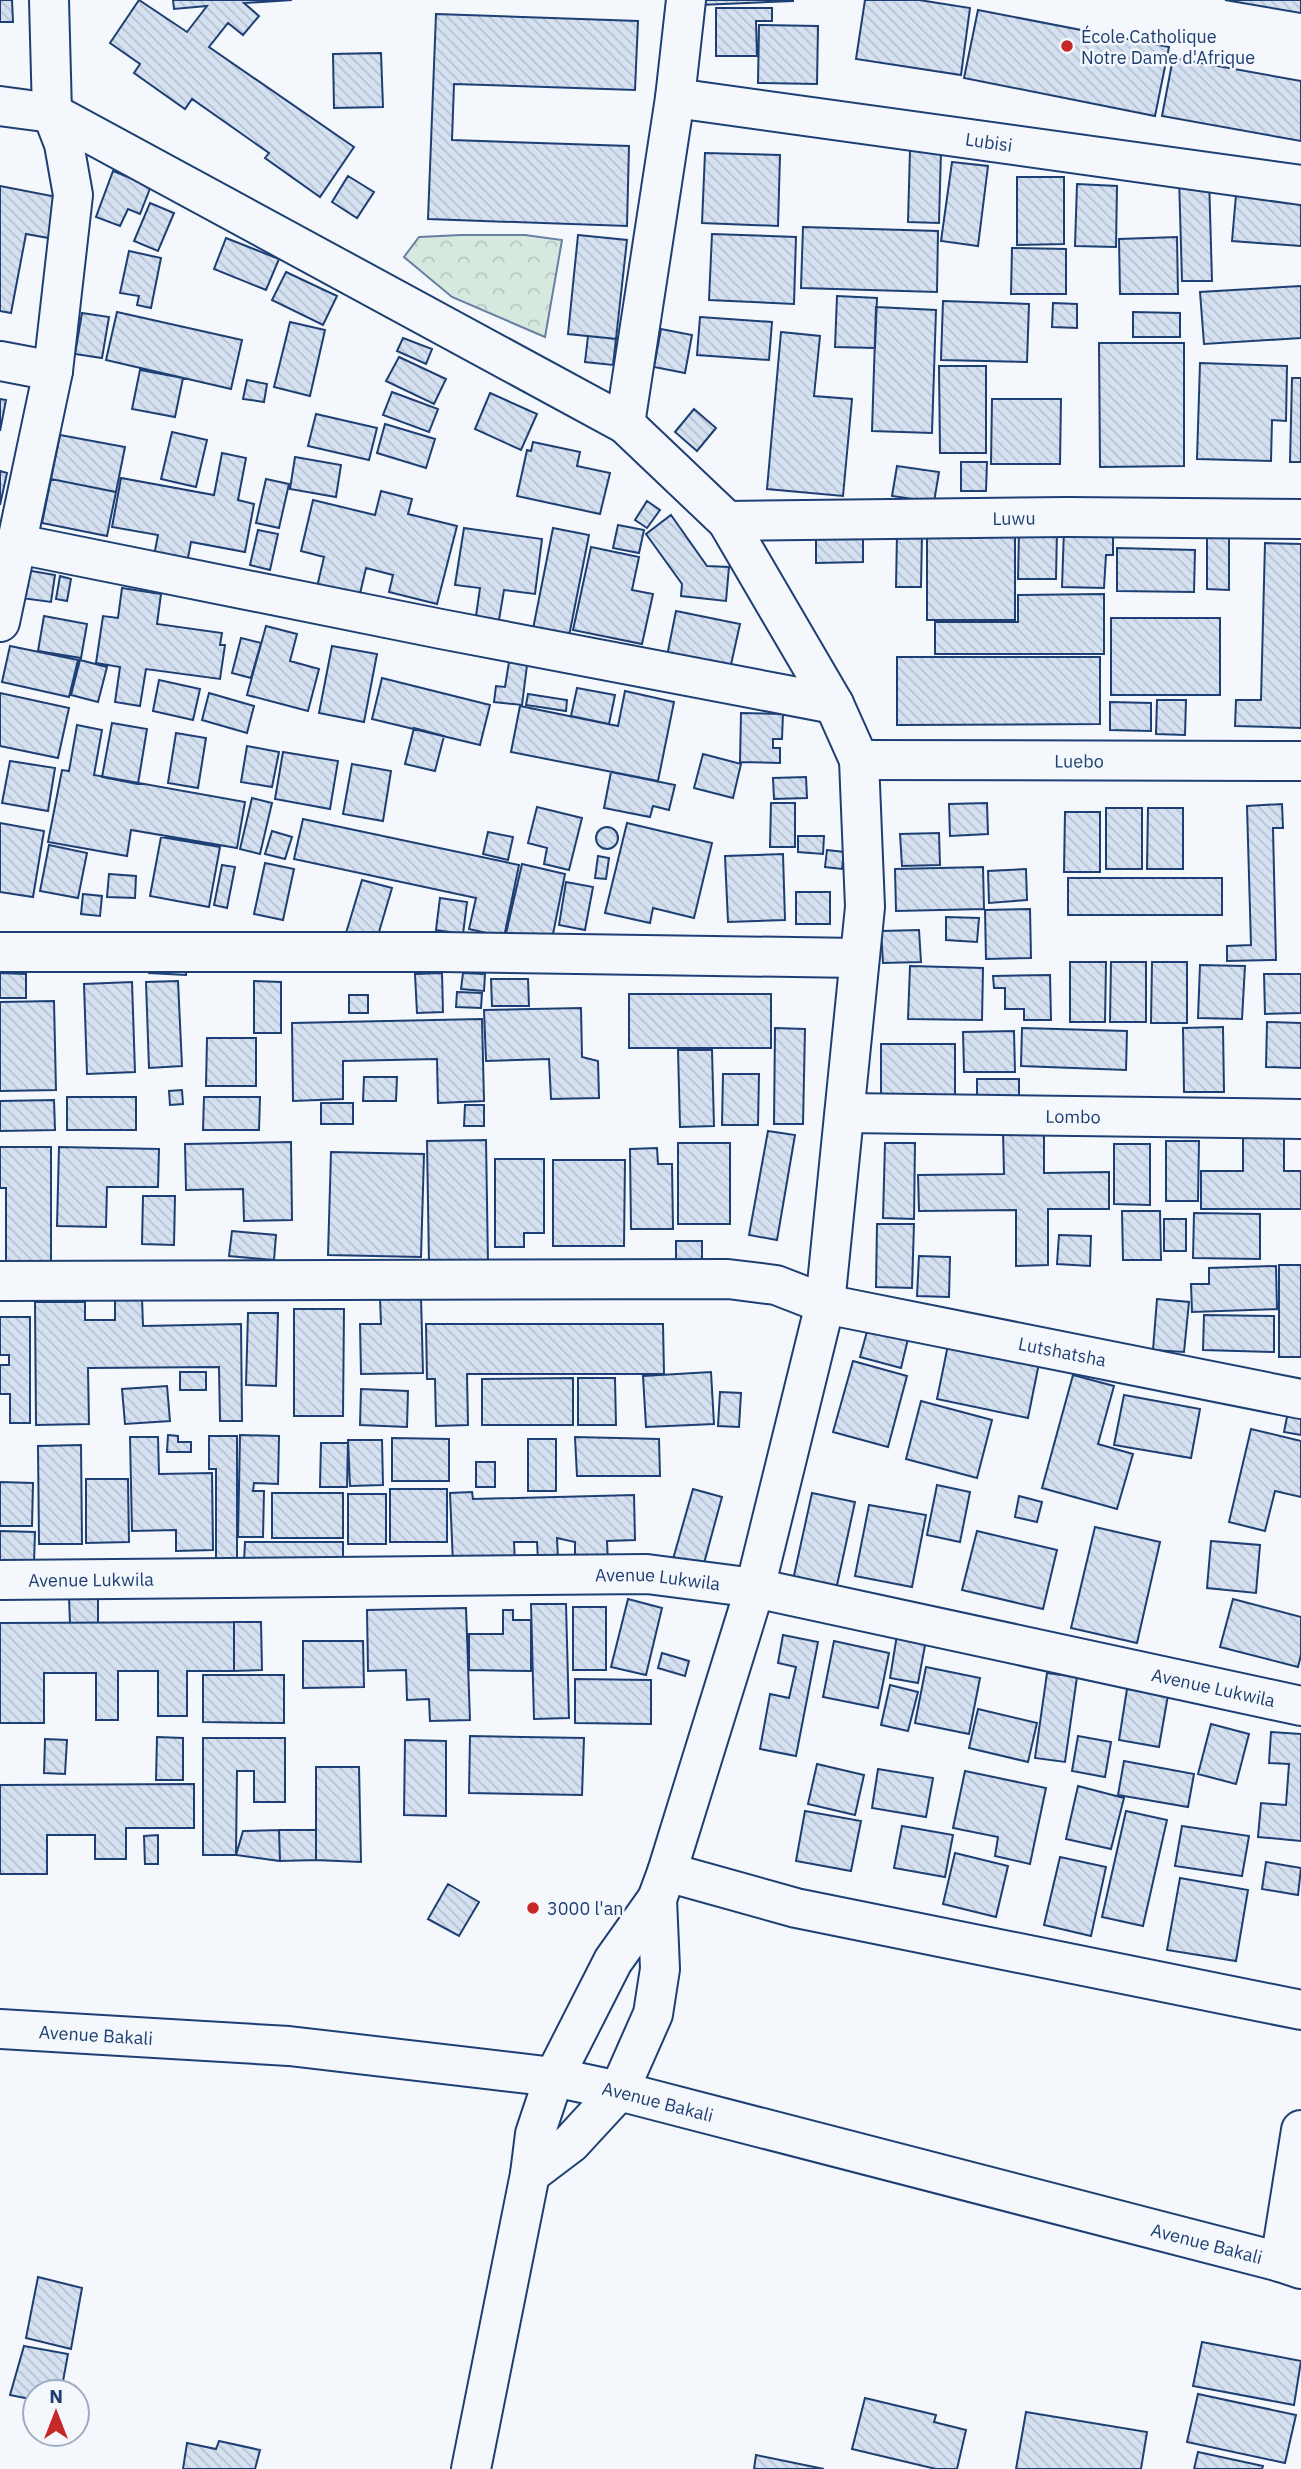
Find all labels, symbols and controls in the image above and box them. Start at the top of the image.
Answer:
place label: École Catholique Notre Dame d'Afrique [1081,25,1255,69]
marker: École Catholique Notre Dame d'Afrique [1059,38,1075,54]
street label: Lubisi [964,127,1014,156]
street label: Luwu [992,506,1036,529]
street label: Luebo [1054,749,1104,772]
street label: Lombo [1045,1104,1101,1128]
street label: Lutshatsha [1016,1331,1109,1371]
street label: Avenue Lukwila [595,1562,722,1595]
street label: Avenue Lukwila [28,1567,154,1591]
street label: Avenue Lukwila [1150,1663,1278,1712]
place label: 3000 l'an [547,1897,624,1920]
marker: 3000 l'an [525,1900,541,1916]
street label: Avenue Bakali [38,2020,154,2049]
street label: Avenue Bakali [600,2076,716,2127]
street label: Avenue Bakali [1149,2218,1265,2269]
north arrow [21,2378,91,2448]
text: N [49,2384,63,2408]

